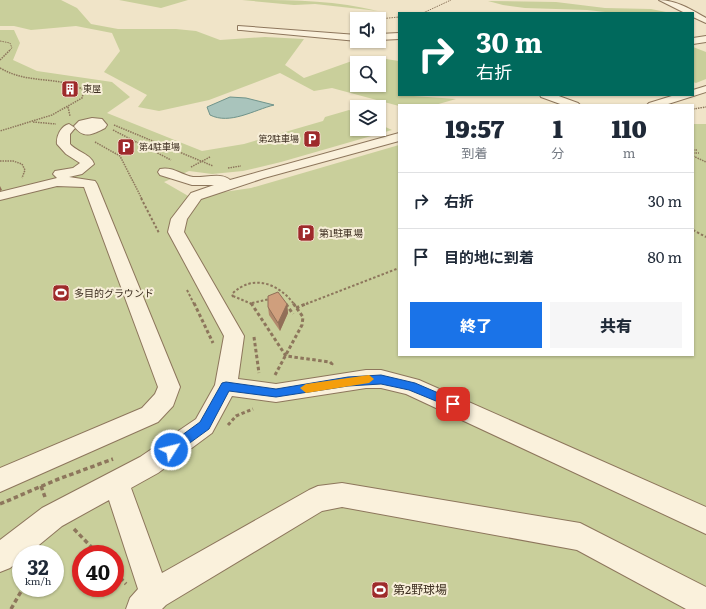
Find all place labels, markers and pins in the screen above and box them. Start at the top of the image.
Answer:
building icon: 東屋 [60,79,80,99]
place label: 東屋 [83,81,101,95]
parking icon: 第2駐車場 [302,129,322,149]
place label: 第2駐車場 [258,131,299,145]
parking icon: 第4駐車場 [116,137,136,157]
place label: 第4駐車場 [139,139,180,153]
parking icon: 第1駐車場 [296,223,316,243]
place label: 第1駐車場 [319,225,363,240]
sports icon: 多目的グラウンド [51,283,71,303]
place label: 多目的グラウンド [74,285,154,300]
pin [436,387,470,421]
sports icon: 第2野球場 [370,580,390,600]
place label: 第2野球場 [393,580,447,598]

